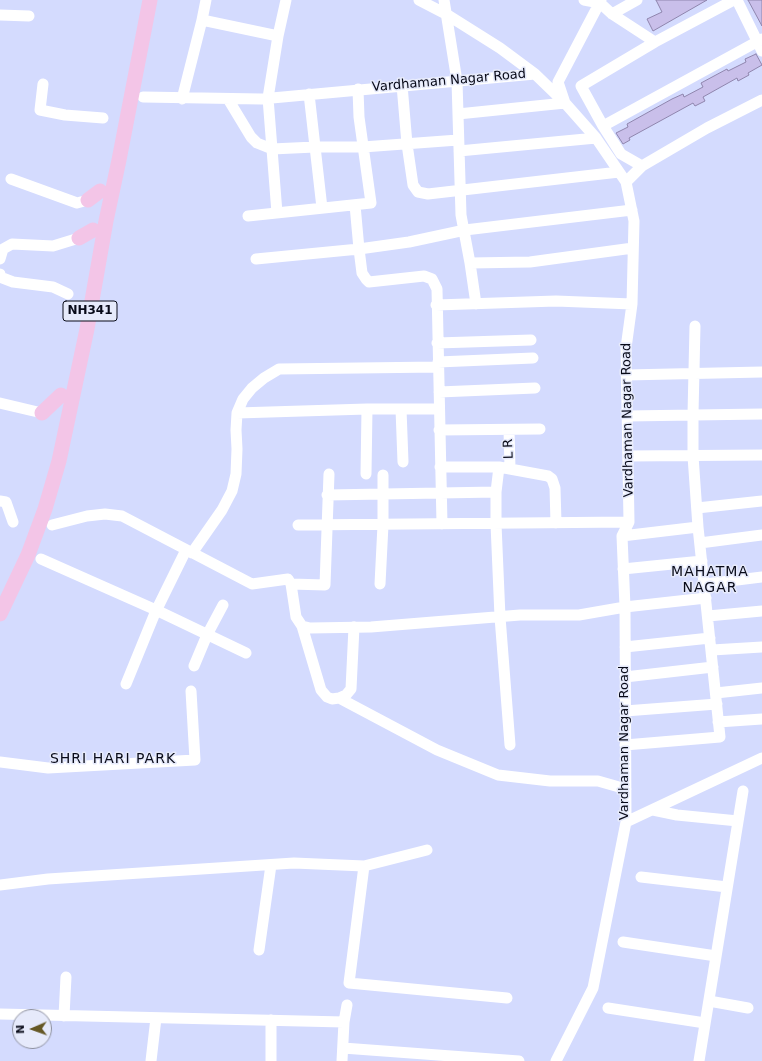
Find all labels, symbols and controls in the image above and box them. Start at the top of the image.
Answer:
street label: Vardhaman Nagar Road [371,66,527,96]
road number: NH341 [63,301,117,321]
street label: Vardhaman Nagar Road [619,343,637,497]
street label: L R [501,439,517,459]
district label: MAHATMA NAGAR [671,564,749,596]
street label: Vardhaman Nagar Road [617,666,633,820]
district label: SHRI HARI PARK [50,751,176,767]
north arrow [12,1009,52,1049]
text: N [14,1025,27,1034]

